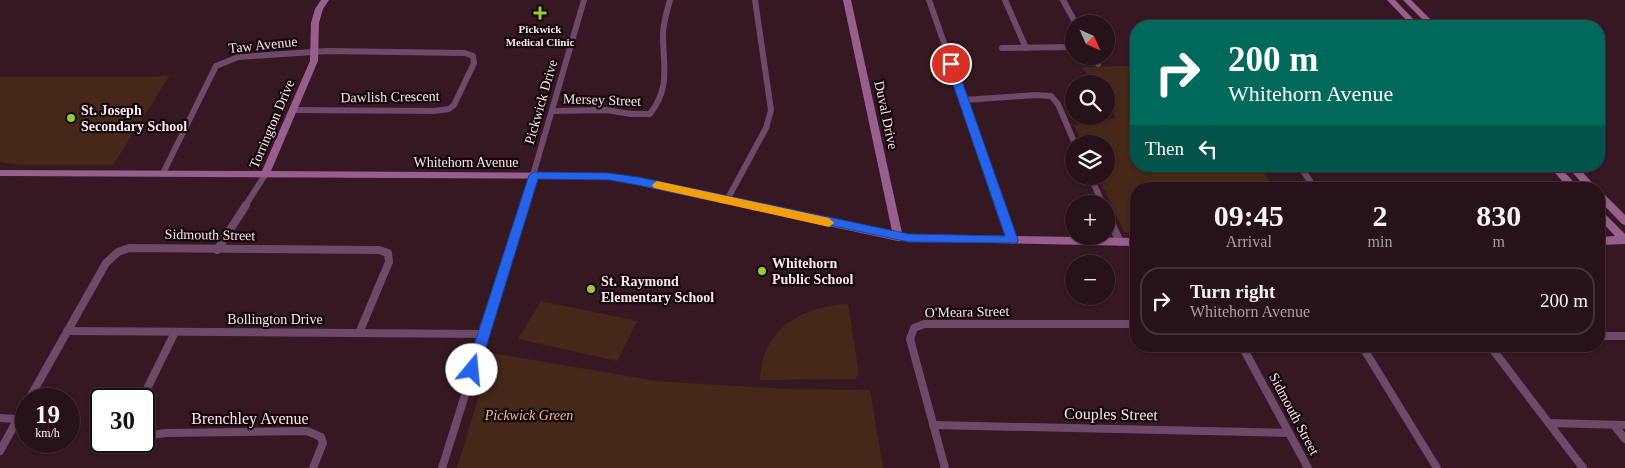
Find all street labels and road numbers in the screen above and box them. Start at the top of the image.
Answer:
street label: Taw Avenue [228,34,298,56]
street label: Pickwick Drive [522,58,560,146]
street label: Torrington Drive [247,77,297,171]
street label: Duval Drive [871,79,901,151]
street label: Dawlish Crescent [340,89,440,105]
street label: Mersey Street [563,91,641,109]
street label: Whitehorn Avenue [413,155,519,170]
street label: Sidmouth Street [165,227,256,243]
street label: O'Meara Street [925,304,1010,320]
street label: Bollington Drive [227,312,323,327]
street label: Sidmouth Street [1266,370,1322,458]
street label: Couples Street [1064,405,1159,424]
street label: Brenchley Avenue [191,410,309,428]

